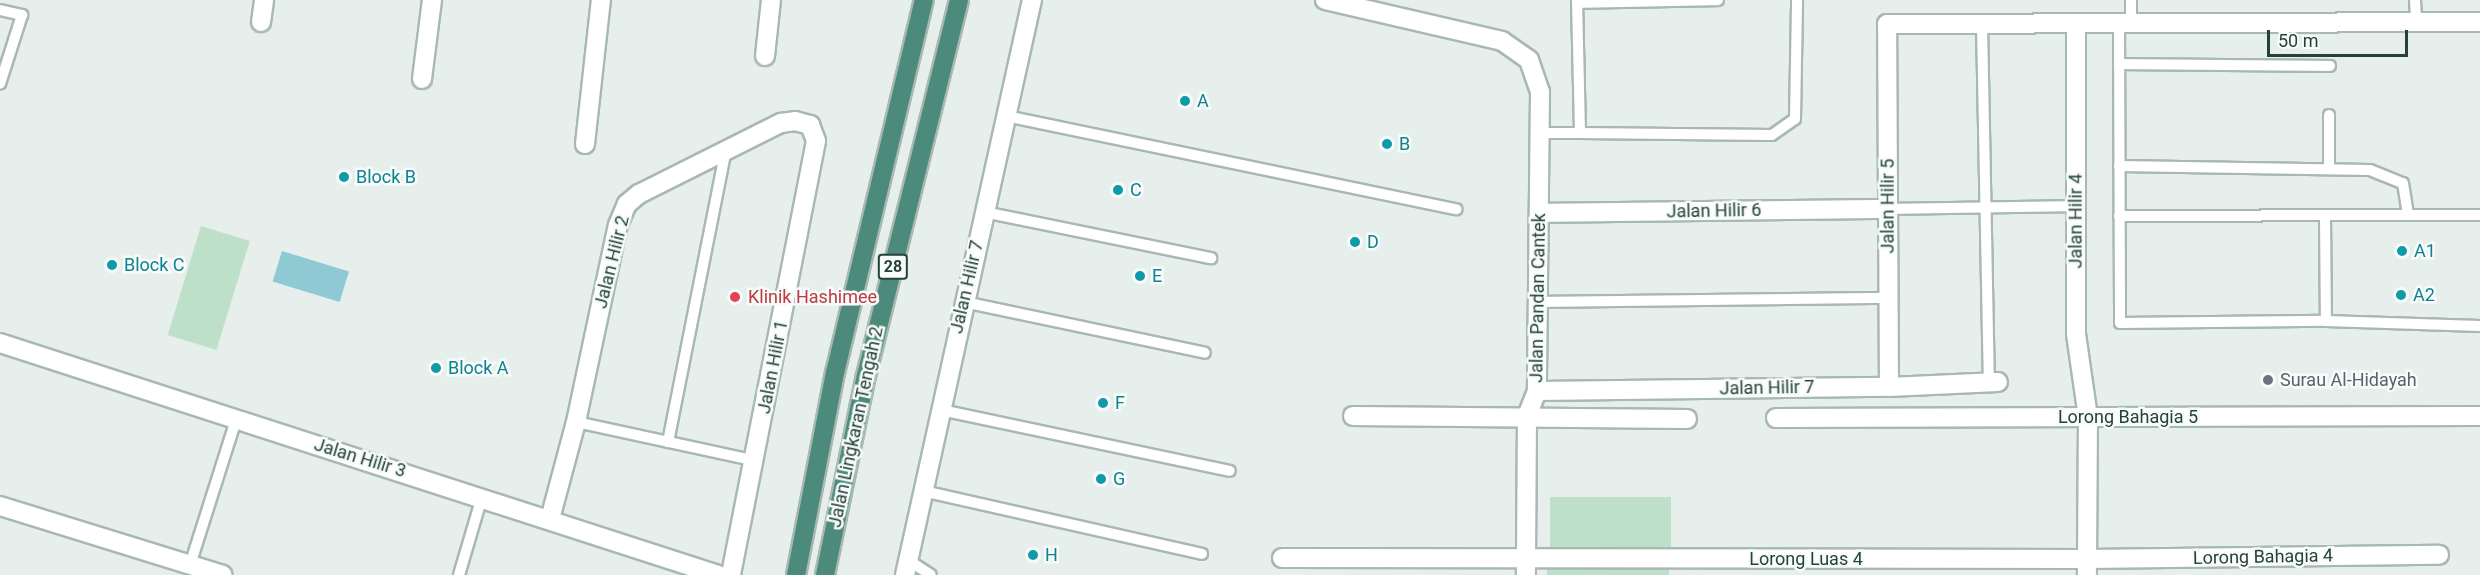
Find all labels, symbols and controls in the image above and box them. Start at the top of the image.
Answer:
scale bar [2270,18,2411,56]
text: 50 m [2278,30,2318,51]
place label: A [1197,90,1209,112]
marker: A [1178,94,1192,108]
place label: B [1399,133,1410,155]
marker: B [1380,137,1394,151]
street label: Jalan Hilir 5 [1877,159,1899,253]
place label: Block B [356,166,416,188]
marker: Block B [337,170,351,184]
street label: Jalan Hilir 4 [2065,174,2087,268]
place label: C [1130,179,1142,201]
marker: C [1111,183,1125,197]
street label: Jalan Hilir 6 [1666,199,1762,223]
street label: Jalan Hilir 2 [590,213,634,311]
street label: Jalan Pandan Cantek [1526,213,1550,383]
place label: D [1367,231,1379,253]
marker: D [1348,235,1362,249]
street label: Jalan Hilir 7 [946,238,988,336]
place label: A1 [2414,240,2436,262]
marker: A1 [2395,244,2409,258]
place label: Block C [124,254,185,276]
road number: 28 [876,254,910,280]
marker: Block C [105,258,119,272]
place label: E [1152,265,1162,287]
marker: E [1133,269,1147,283]
place label: A2 [2413,284,2435,306]
place label: Klinik Hashimee [748,286,877,308]
marker: Klinik Hashimee [726,288,744,306]
marker: A2 [2394,288,2408,302]
street label: Jalan Hilir 1 [753,318,793,416]
street label: Jalan Lingkaran Tengah 2 [824,324,888,530]
place label: Block A [448,357,509,379]
marker: Block A [429,361,443,375]
place label: Surau Al-Hidayah [2280,369,2417,391]
marker: Surau Al-Hidayah [2261,373,2275,387]
street label: Jalan Hilir 7 [1719,376,1815,400]
place label: F [1115,392,1125,414]
marker: F [1096,396,1110,410]
street label: Lorong Bahagia 5 [2058,406,2198,428]
street label: Jalan Hilir 3 [311,434,409,482]
place label: G [1113,468,1125,490]
marker: G [1094,472,1108,486]
place label: H [1045,544,1058,566]
street label: Lorong Bahagia 4 [2193,545,2333,569]
marker: H [1026,548,1040,562]
street label: Lorong Luas 4 [1749,548,1863,570]

